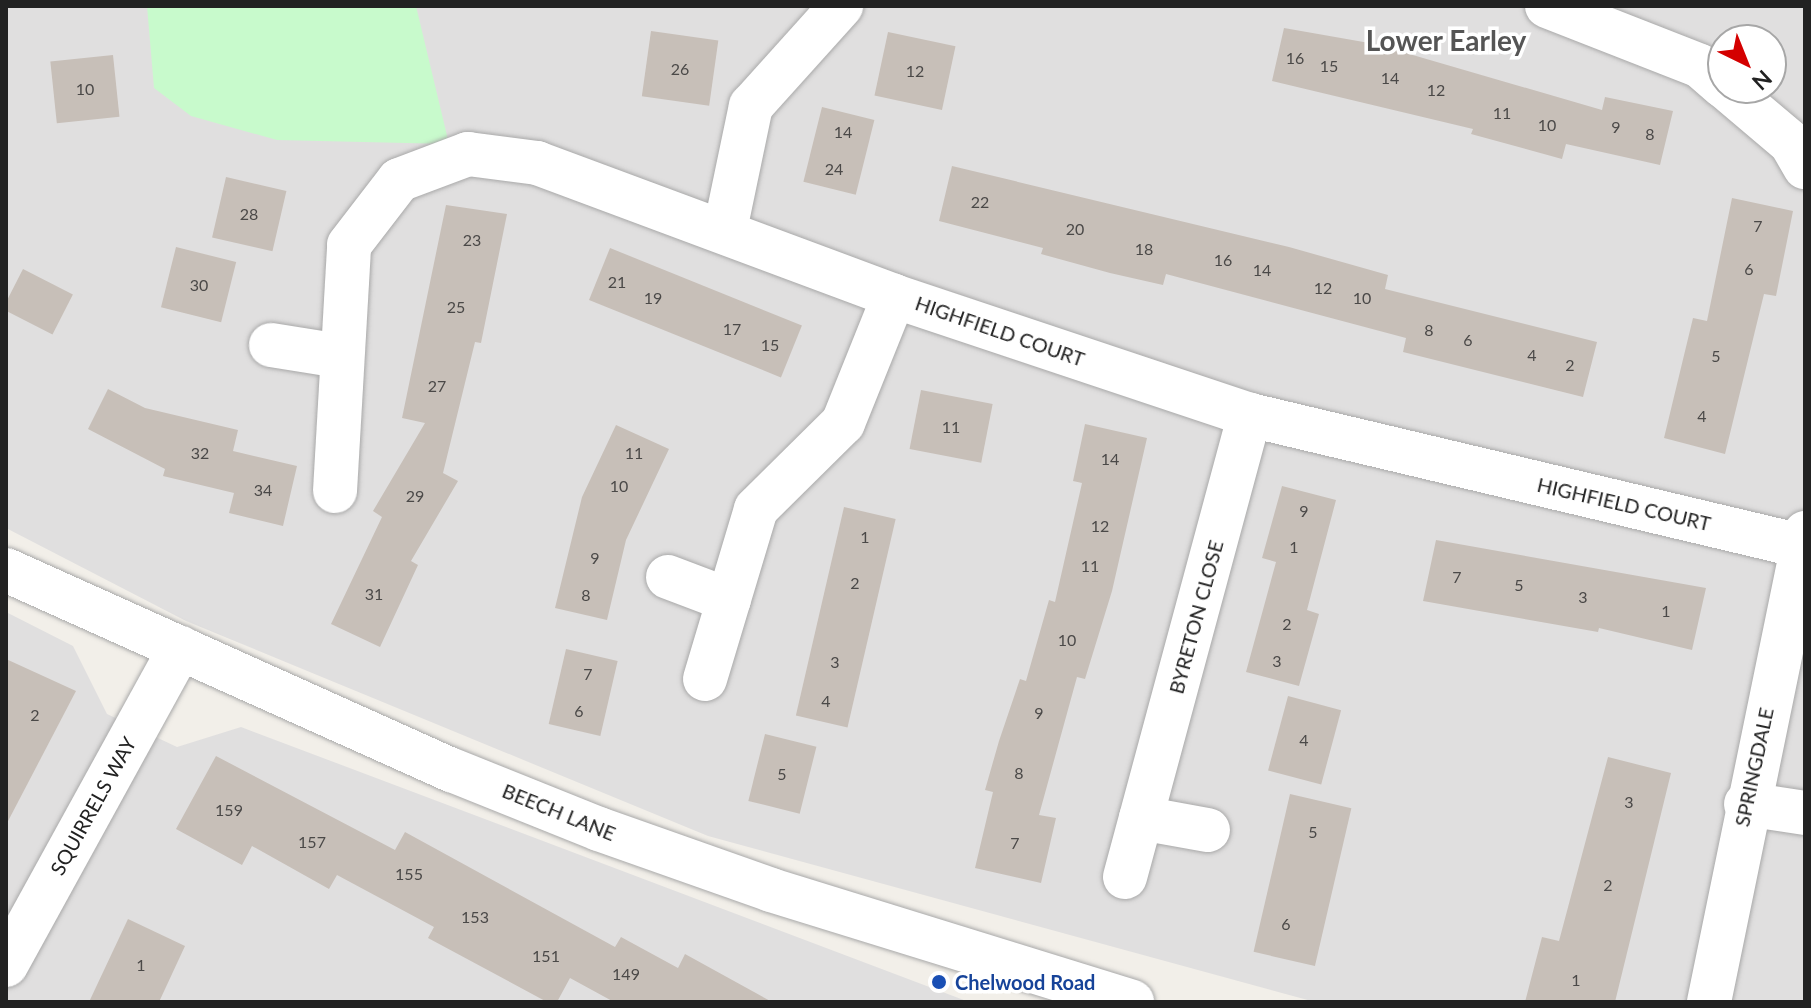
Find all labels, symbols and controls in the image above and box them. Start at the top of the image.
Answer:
district label: Lower Earley [1365,23,1527,57]
north arrow [1707,24,1787,104]
house number: 16 [1286,48,1304,68]
house number: 15 [1320,56,1338,76]
house number: 26 [671,59,689,79]
house number: 12 [906,61,924,81]
text: N [1747,65,1778,96]
house number: 14 [1381,68,1399,88]
house number: 10 [76,79,94,99]
house number: 12 [1427,80,1445,100]
house number: 11 [1493,103,1511,123]
house number: 10 [1538,115,1556,135]
house number: 9 [1611,117,1621,137]
house number: 14 [834,122,852,142]
house number: 8 [1645,124,1655,144]
house number: 24 [825,159,843,179]
house number: 22 [971,192,989,212]
house number: 28 [240,204,258,224]
house number: 7 [1753,216,1763,236]
house number: 20 [1066,219,1084,239]
house number: 23 [463,230,481,250]
house number: 18 [1135,239,1153,259]
house number: 16 [1214,250,1232,270]
house number: 6 [1744,259,1754,279]
house number: 14 [1253,260,1271,280]
house number: 21 [608,272,626,292]
house number: 30 [190,275,208,295]
house number: 12 [1314,278,1332,298]
house number: 19 [644,288,662,308]
house number: 10 [1353,288,1371,308]
street label: HIGHFIELD COURT [912,291,1088,371]
house number: 25 [447,297,465,317]
house number: 17 [723,319,741,339]
house number: 8 [1424,320,1434,340]
house number: 6 [1463,330,1473,350]
house number: 15 [761,335,779,355]
house number: 4 [1527,345,1537,365]
house number: 5 [1711,346,1721,366]
house number: 2 [1565,355,1575,375]
house number: 27 [428,376,446,396]
house number: 4 [1697,406,1707,426]
house number: 11 [942,417,960,437]
house number: 32 [191,443,209,463]
house number: 11 [625,443,643,463]
house number: 14 [1101,449,1119,469]
street label: HIGHFIELD COURT [1535,472,1713,536]
house number: 10 [610,476,628,496]
house number: 34 [254,480,272,500]
house number: 29 [406,486,424,506]
house number: 9 [1299,501,1309,521]
house number: 12 [1091,516,1109,536]
house number: 1 [860,527,870,547]
house number: 1 [1289,537,1299,557]
street label: BYRETON CLOSE [1164,538,1228,696]
house number: 9 [590,548,600,568]
house number: 11 [1081,556,1099,576]
house number: 7 [1452,567,1462,587]
house number: 2 [850,573,860,593]
house number: 5 [1514,575,1524,595]
house number: 31 [365,584,383,604]
house number: 8 [581,585,591,605]
house number: 3 [1578,587,1588,607]
house number: 1 [1661,601,1671,621]
house number: 2 [1282,614,1292,634]
house number: 10 [1058,630,1076,650]
house number: 3 [1272,651,1282,671]
house number: 3 [830,652,840,672]
house number: 7 [583,664,593,684]
house number: 4 [821,691,831,711]
house number: 6 [574,701,584,721]
house number: 9 [1034,703,1044,723]
house number: 2 [30,705,40,725]
street label: SPRINGDALE [1730,705,1778,829]
house number: 4 [1299,730,1309,750]
street label: SQUIRRELS WAY [45,733,141,879]
house number: 8 [1014,763,1024,783]
house number: 5 [777,764,787,784]
street label: BEECH LANE [499,778,619,846]
house number: 3 [1624,792,1634,812]
house number: 159 [215,800,243,820]
house number: 5 [1308,822,1318,842]
house number: 157 [298,832,326,852]
house number: 7 [1010,833,1020,853]
house number: 155 [395,864,423,884]
house number: 2 [1603,875,1613,895]
house number: 153 [461,907,489,927]
house number: 6 [1281,914,1291,934]
house number: 151 [532,946,560,966]
house number: 1 [136,955,146,975]
house number: 149 [612,964,640,984]
place label: Chelwood Road [955,970,1095,994]
house number: 1 [1571,970,1581,990]
marker: Chelwood Road [930,973,948,991]

